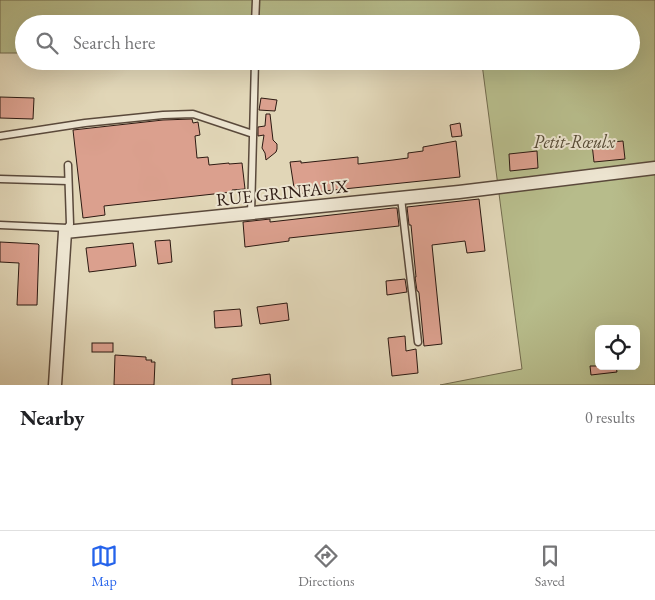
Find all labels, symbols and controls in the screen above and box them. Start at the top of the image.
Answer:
search box [15,15,640,70]
icon: search [33,29,61,57]
text: Search here [73,30,155,55]
park label: Petit-Rœulx [533,130,616,153]
street label: RUE GRINFAUX [215,174,349,211]
map controls [595,325,640,370]
button: locate [595,325,640,370]
text: Nearby [20,404,84,431]
text: 0 results [585,407,635,428]
tab: Map [90,542,118,590]
tab: Directions [298,542,355,590]
tab: Saved [535,542,565,590]

